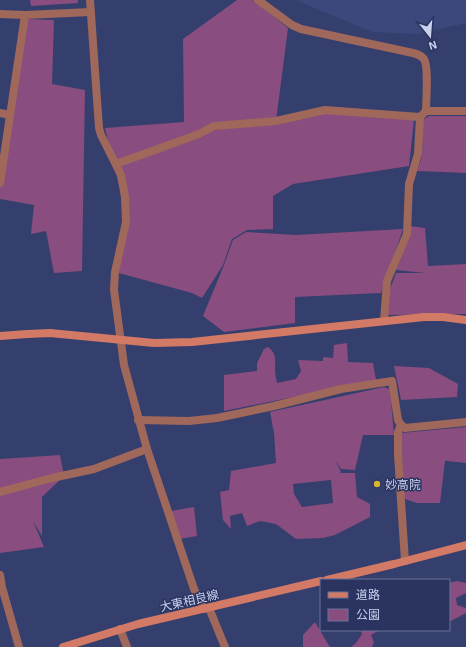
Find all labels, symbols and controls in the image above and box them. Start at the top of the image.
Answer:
north arrow [410,16,450,56]
text: N [427,39,439,53]
place label: 妙高院 [385,477,421,491]
marker: 妙高院 [372,479,382,489]
legend [320,579,450,631]
street label: 大東相良線 [158,586,220,614]
text: 道路 [356,587,380,601]
text: 公園 [356,607,380,621]

